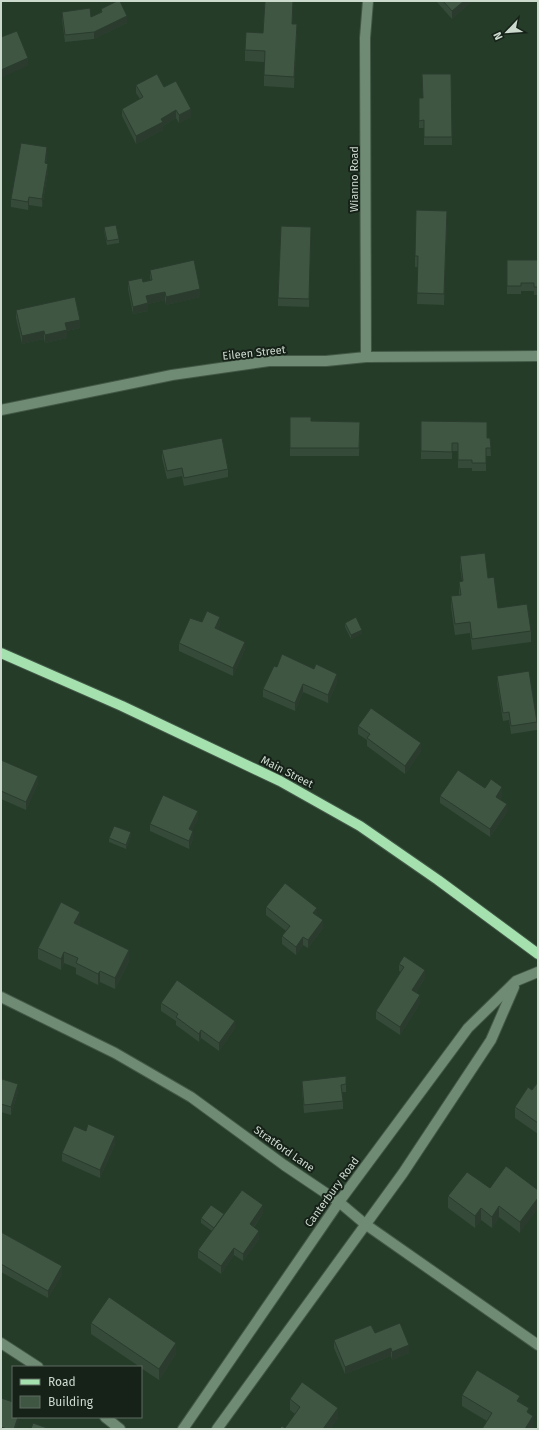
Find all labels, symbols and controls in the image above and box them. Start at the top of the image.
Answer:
north arrow [487,12,527,52]
text: N [491,30,506,42]
street label: Wianno Road [348,146,361,212]
street label: Eileen Street [222,343,286,363]
street label: Main Street [259,753,315,791]
street label: Stratford Lane [251,1123,317,1175]
street label: Canterbury Road [302,1154,362,1230]
legend [12,1366,142,1418]
text: Road [48,1375,76,1389]
text: Building [48,1395,94,1409]

